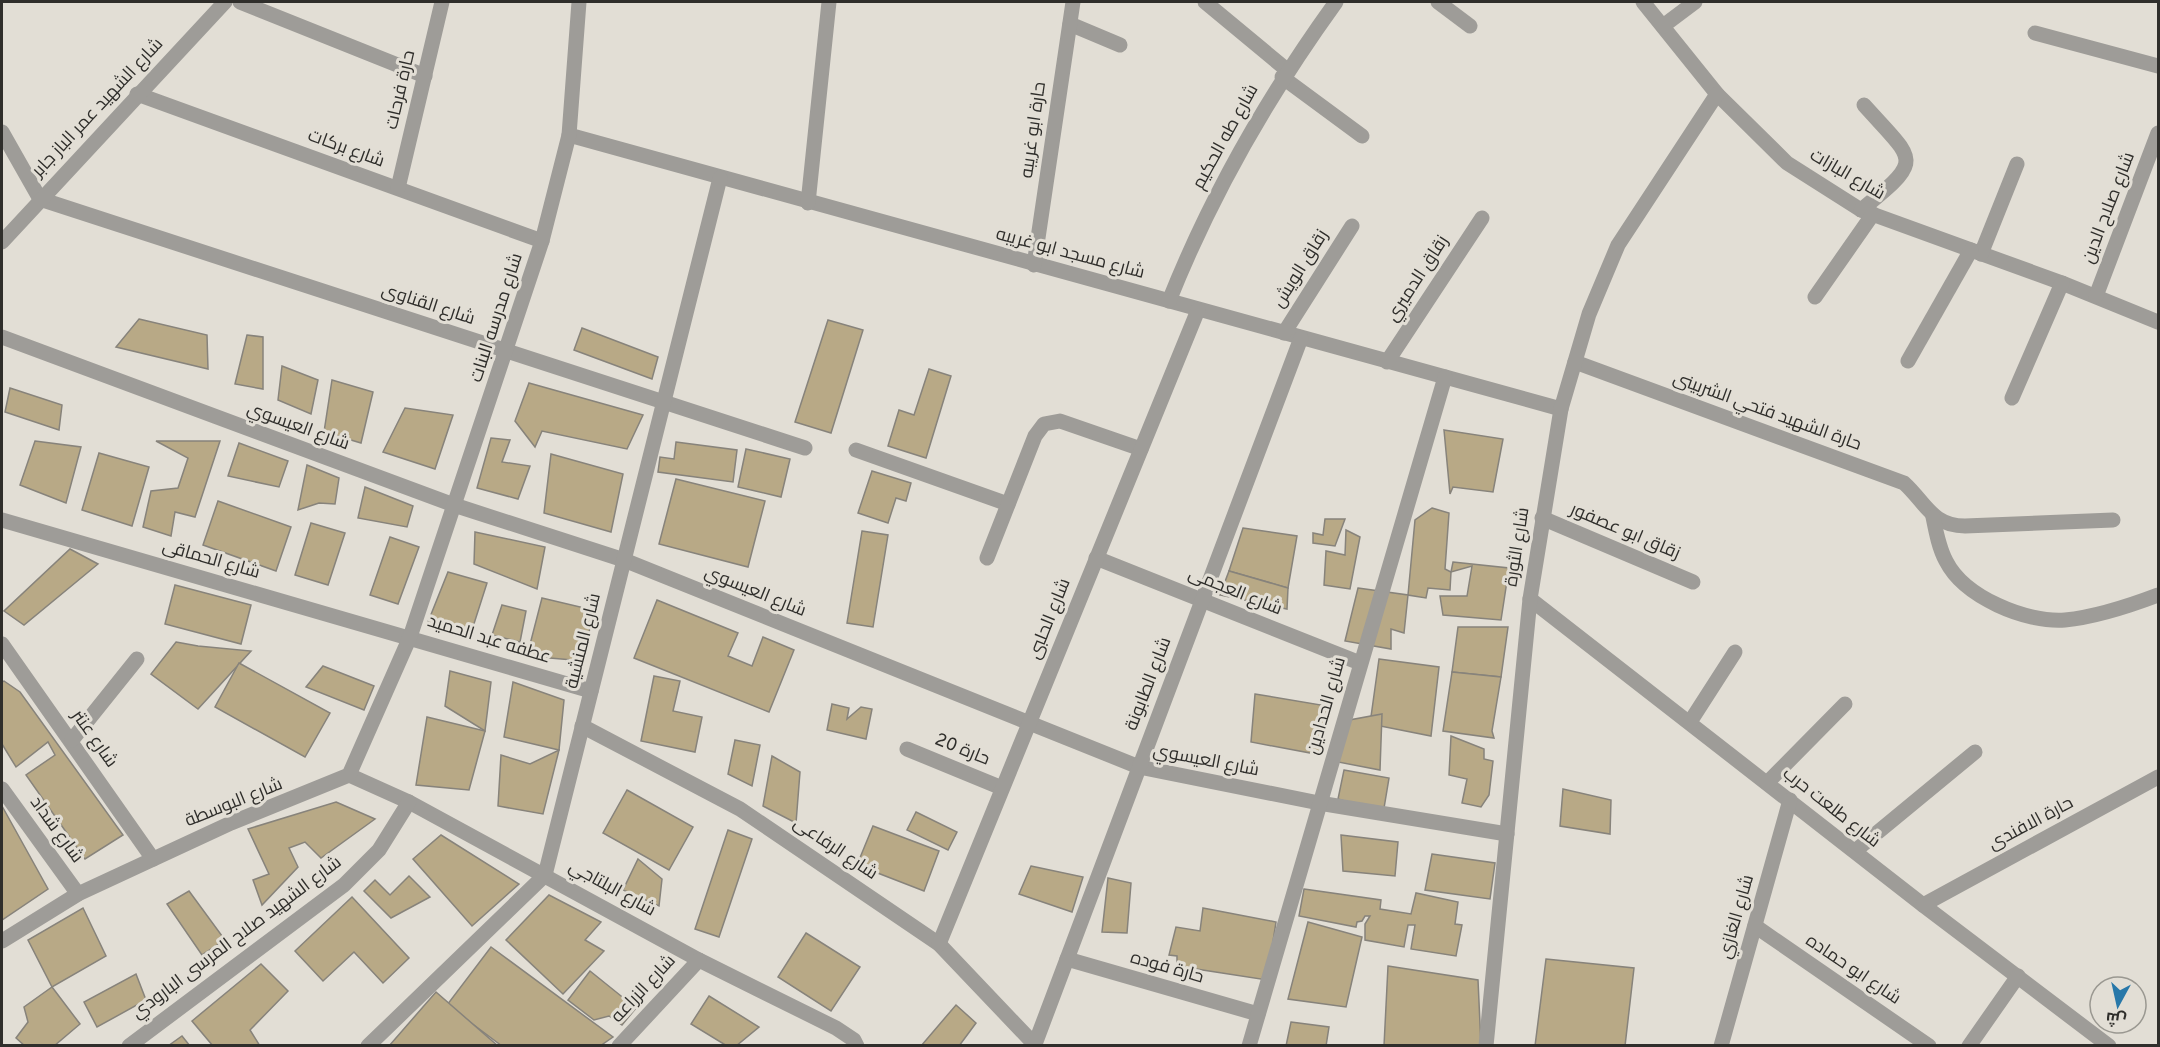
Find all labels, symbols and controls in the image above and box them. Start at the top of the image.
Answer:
street label: شارع الشهيد عمر الباز جابر [27,33,169,183]
street label: حارة فرحات [381,48,421,132]
street label: حارة ابو غريبه [1016,80,1052,180]
street label: شارع طه الحكيم [1188,80,1264,194]
street label: شارع بركات [304,124,388,174]
street label: شارع البازات [1805,144,1889,206]
street label: شارع صلاح الدين [2077,149,2141,267]
street label: شارع مسجد ابو غريبه [993,223,1147,285]
street label: زقاق الويش [1268,226,1334,312]
street label: زقاق الدميري [1382,231,1455,327]
street label: شارع مدرسه البنات [465,251,529,385]
street label: شارع القناوى [378,279,478,331]
street label: حارة الشهيد فتحي الشربينى [1669,367,1864,458]
street label: شارع العيسوي [243,398,353,457]
street label: زقاق ابو عصفور [1565,498,1684,566]
street label: شارع الثورة [1500,506,1536,588]
street label: شارع الحماقى [160,535,262,585]
street label: شارع العيسوي [700,561,809,624]
street label: شارع العجمى [1185,563,1285,621]
street label: شارع الحلبى [1023,575,1077,663]
street label: شارع المنشية [561,591,607,691]
street label: عطفه عبد الحميد [425,610,553,670]
street label: شارع الطابونة [1121,634,1177,734]
street label: شارع الحدادين [1302,655,1352,757]
street label: شارع عنتر [65,705,122,773]
street label: حارة 20 [931,729,993,771]
street label: شارع العيسوي [1151,739,1261,784]
street label: شارع طلعت حرب [1777,763,1885,853]
street label: شارع البوسطة [182,773,286,833]
street label: شارع شداد [24,792,88,868]
street label: حارة الافندى [1984,792,2078,856]
street label: شارع الرفاعى [788,812,882,886]
street label: شارع الشهيد صلاح المرسى البارودي [127,851,347,1025]
street label: شارع البلتاجي [564,856,660,923]
street label: شارع الغازي [1714,872,1761,962]
street label: شارع ابو حماده [1801,930,1905,1010]
street label: حارة فوده [1128,947,1206,989]
street label: شارع الزراعه [607,950,681,1028]
north arrow [2088,975,2148,1035]
text: ش [2105,1007,2128,1029]

